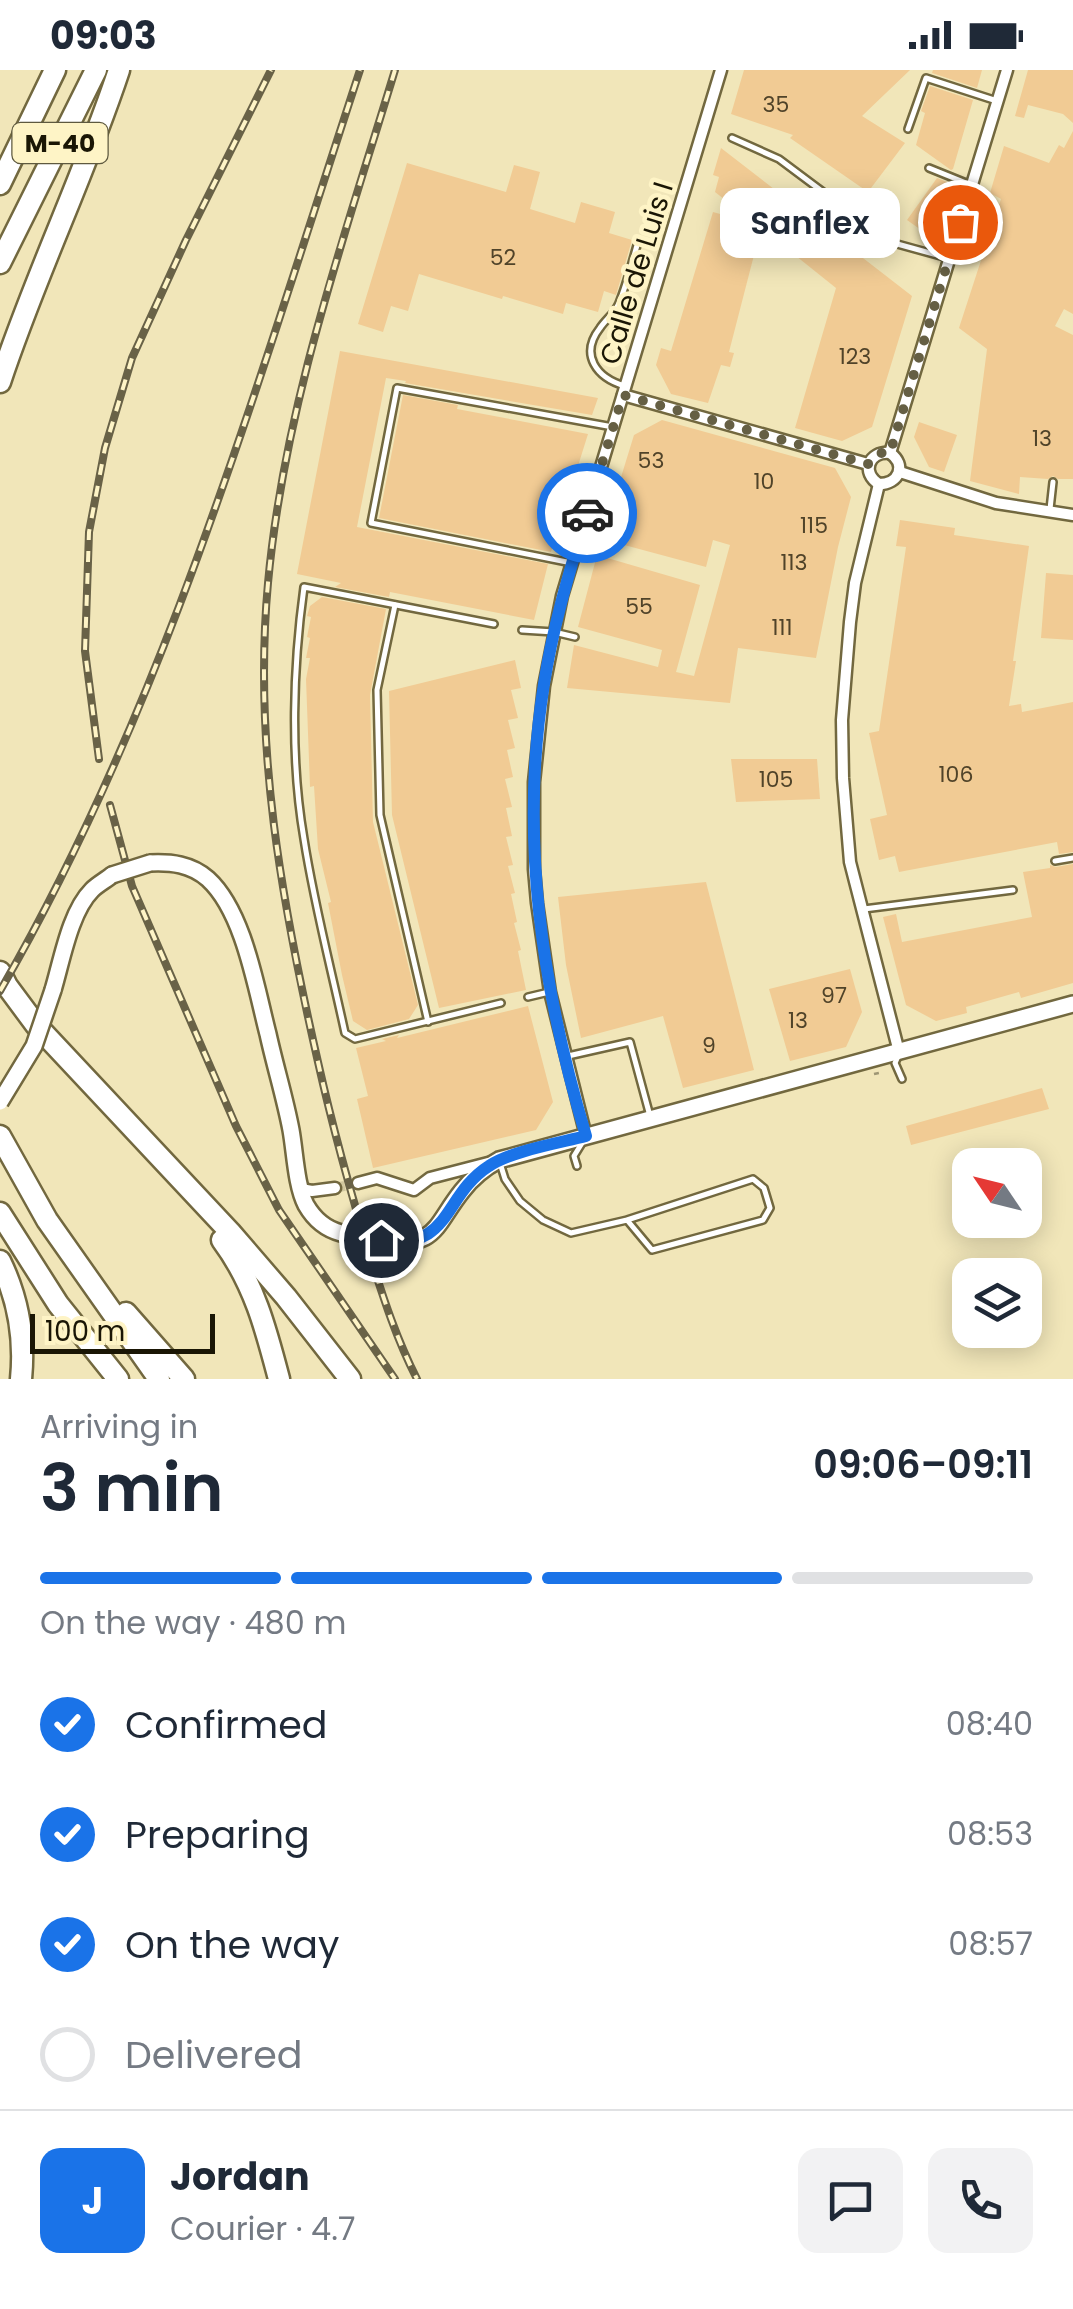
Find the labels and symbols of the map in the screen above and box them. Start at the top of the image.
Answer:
house number: 35 [763,89,789,120]
road number: M-40 [12,123,108,163]
street label: Calle de Luis I [590,177,683,369]
pin [918,180,1003,265]
callout: Sanflex [720,187,900,257]
house number: 52 [490,242,516,273]
house number: 123 [839,341,871,372]
house number: 13 [1032,423,1052,454]
house number: 53 [638,445,664,476]
courier [537,463,637,563]
house number: 10 [754,466,774,497]
house number: 115 [800,510,828,541]
house number: 113 [780,547,808,578]
house number: 55 [625,591,653,622]
house number: 111 [771,612,793,643]
house number: 106 [939,759,973,790]
house number: 105 [759,764,793,795]
house number: 97 [821,980,847,1011]
house number: 13 [788,1005,808,1036]
house number: 9 [702,1030,716,1061]
north arrow [952,1148,1042,1238]
pin [339,1198,424,1283]
scale bar [30,1309,215,1354]

